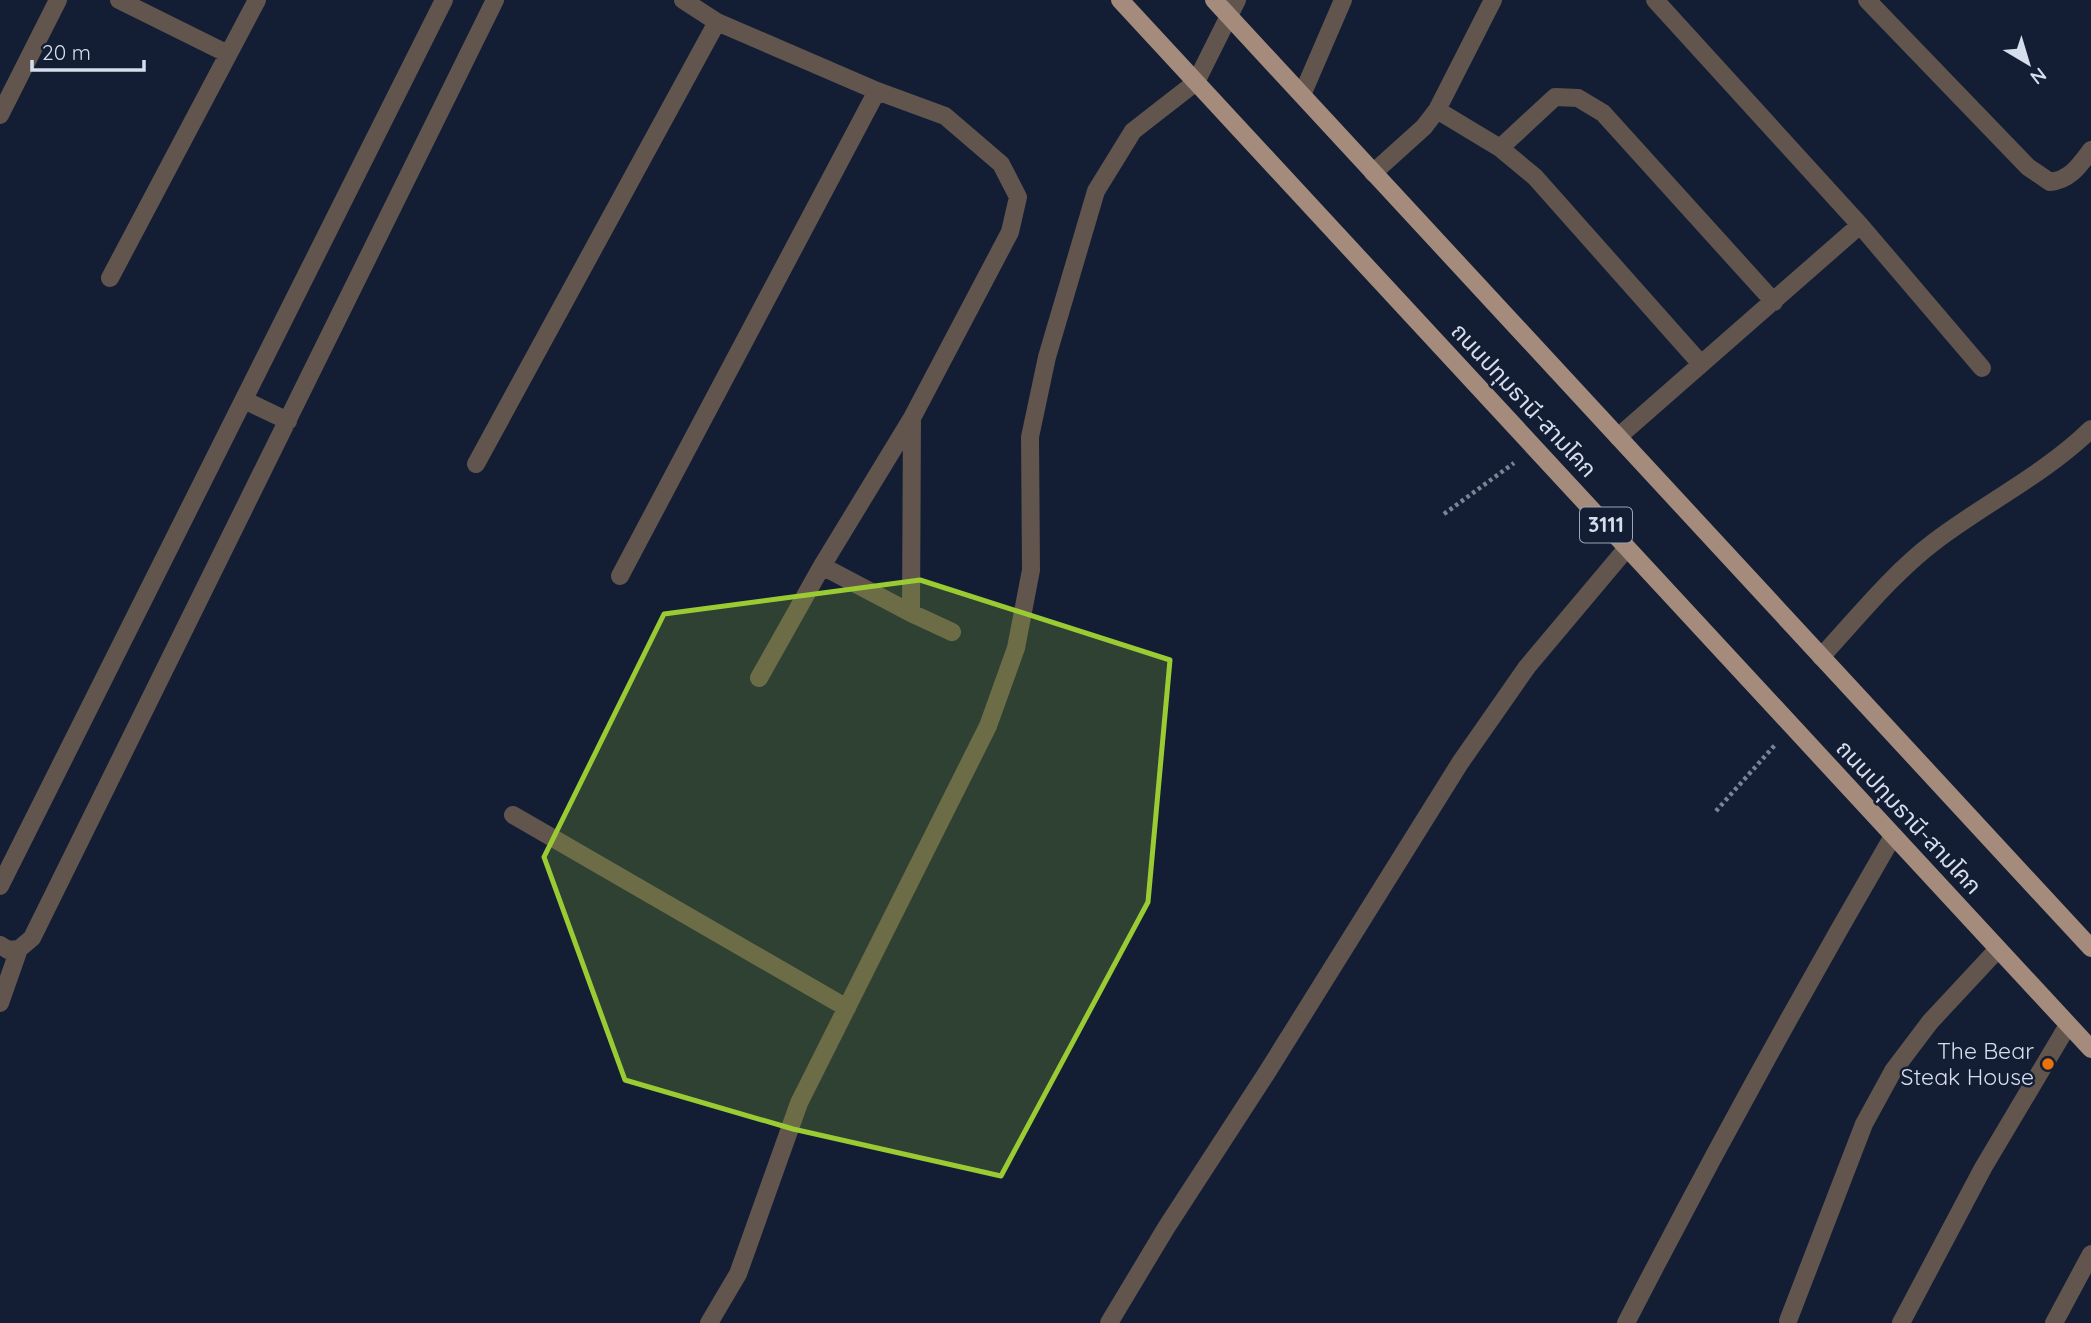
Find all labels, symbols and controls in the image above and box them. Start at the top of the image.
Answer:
scale bar [32,28,144,72]
north arrow [1993,28,2063,98]
text: 20 m [42,39,91,65]
text: N [2026,63,2051,90]
street label: ถนนปทุมธานี-สามโคก [1445,316,1603,483]
road number: 3111 [1580,508,1632,542]
street label: ถนนปทุมธานี-สามโคก [1830,733,1988,900]
place label: The Bear Steak House [1900,1036,2034,1091]
marker: The Bear Steak House [2040,1056,2056,1072]

